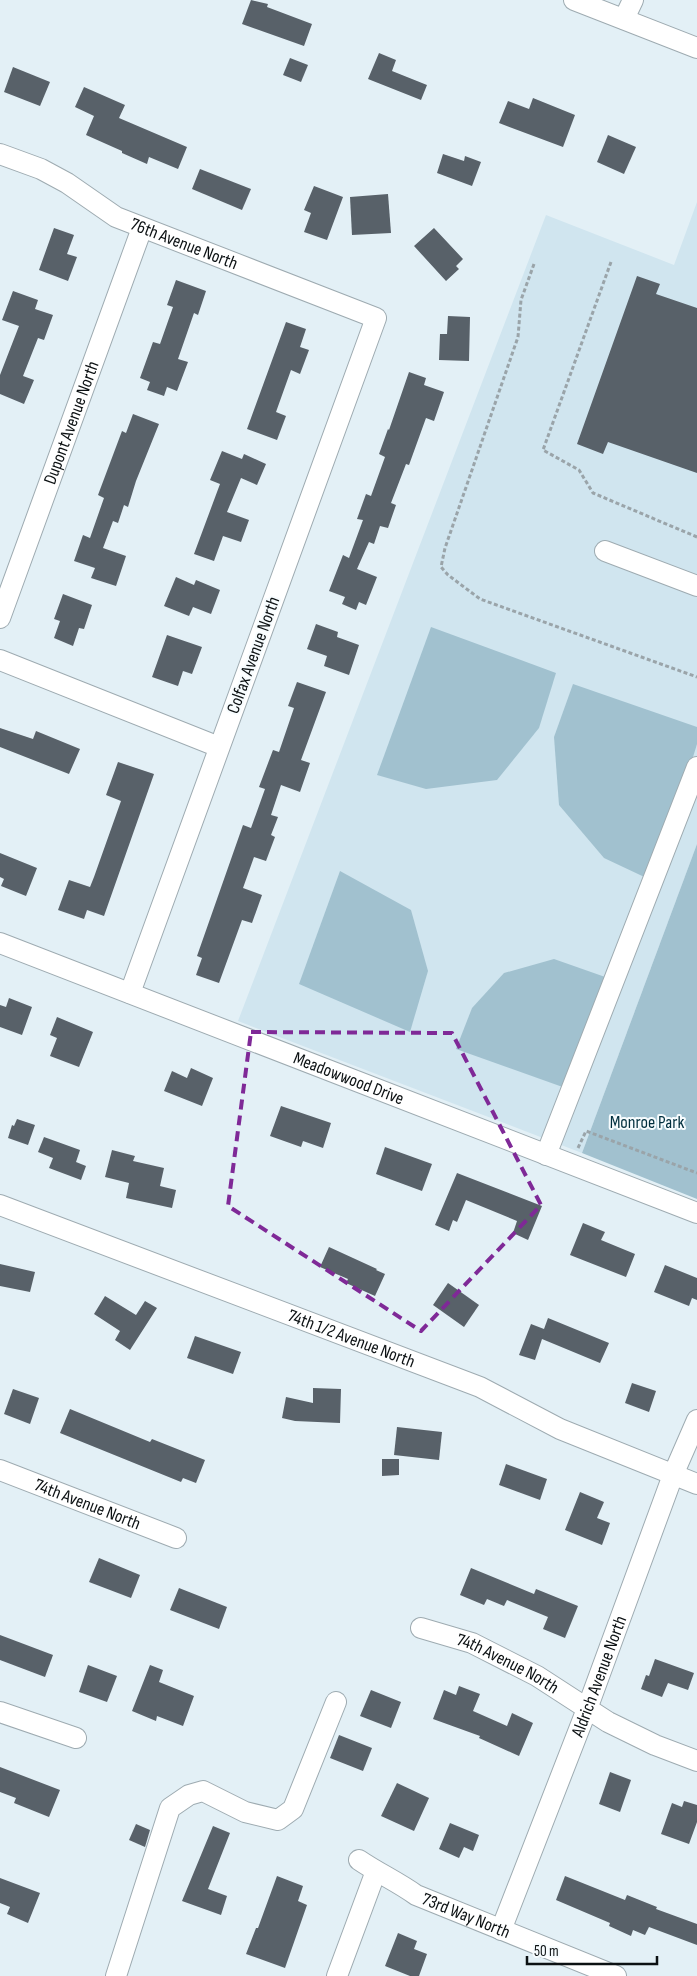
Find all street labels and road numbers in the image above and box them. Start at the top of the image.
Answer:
street label: 76th Avenue North [127,214,241,274]
street label: Dupont Avenue North [40,358,104,487]
street label: Colfax Avenue North [223,594,284,717]
street label: Meadowwood Drive [290,1048,407,1109]
street label: 74th 1/2 Avenue North [285,1305,418,1372]
street label: 74th Avenue North [31,1474,144,1534]
street label: Aldrich Avenue North [567,1613,631,1741]
street label: 74th Avenue North [454,1629,563,1698]
street label: 73rd Way North [419,1889,513,1943]

